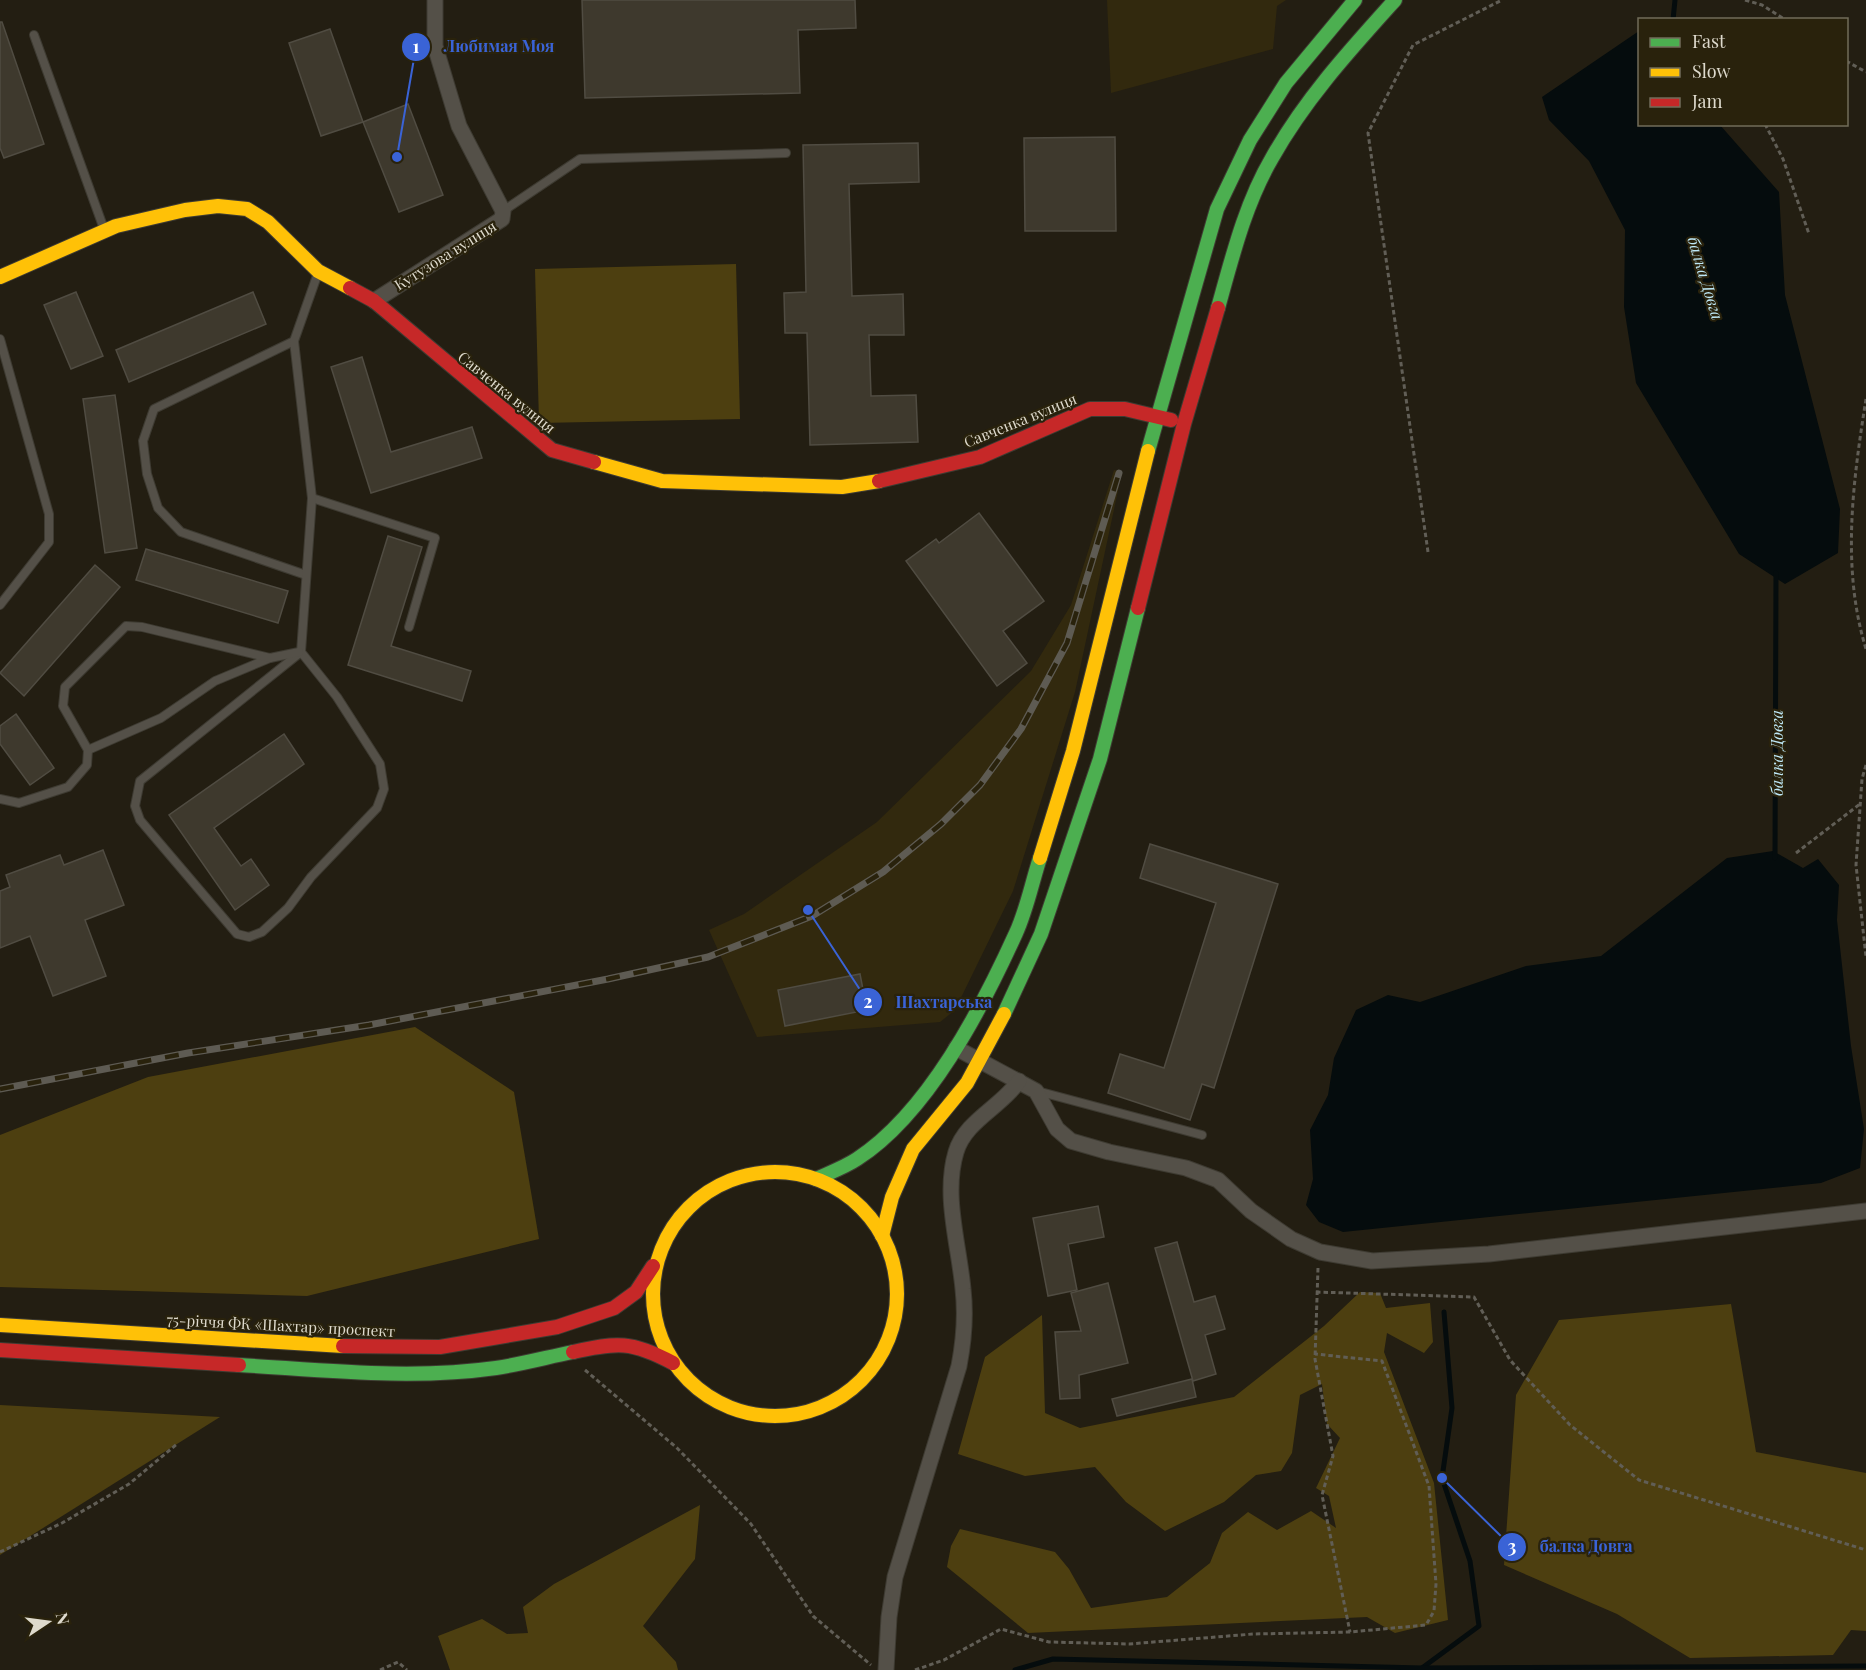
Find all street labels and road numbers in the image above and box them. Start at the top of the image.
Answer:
street label: Кутузова вулиця [390,216,500,294]
street label: Савченка вулиця [454,346,560,438]
street label: Савченка вулиця [961,388,1079,452]
street label: 75-річчя ФК «Шахтар» проспект [166,1309,396,1341]

